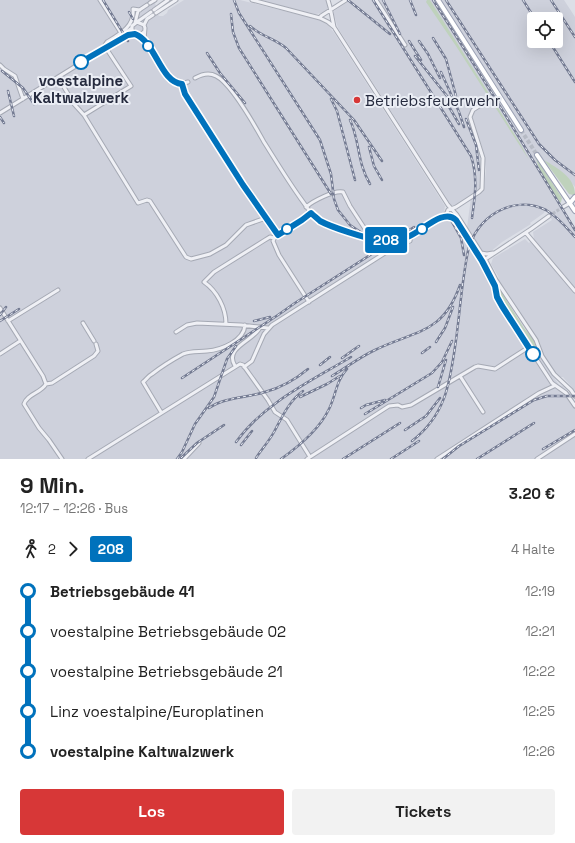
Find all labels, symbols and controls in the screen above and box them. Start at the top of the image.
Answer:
map controls [527,12,563,48]
button: locate [527,12,563,48]
unlabelled marker [142,40,154,52]
marker: voestalpine Kaltwalzwerk [73,54,89,70]
place label: voestalpine Kaltwalzwerk [33,71,129,107]
place label: Betriebsfeuerwehr [365,91,501,110]
marker: Betriebsfeuerwehr [352,95,362,105]
unlabelled marker [281,223,293,235]
unlabelled marker [416,223,428,235]
line badge: 208 [363,227,409,253]
text: 208 [373,231,399,249]
unlabelled marker [525,346,541,362]
text: 9 Min. [20,471,85,499]
text: 3.20 € [509,484,555,503]
text: 12:17 – 12:26 · Bus [20,500,128,517]
icon: walk [20,538,42,560]
icon: forward [62,538,84,560]
text: 208 [98,540,124,558]
text: 2 [48,541,56,558]
text: 4 Halte [511,541,555,558]
text: Betriebsgebäude 41 [50,582,195,601]
text: 12:19 [525,583,555,600]
text: voestalpine Betriebsgebäude 02 [50,622,286,641]
text: 12:21 [525,623,555,640]
text: voestalpine Betriebsgebäude 21 [50,662,283,681]
text: 12:22 [523,663,555,680]
text: Linz voestalpine/Europlatinen [50,702,264,721]
text: 12:25 [523,703,555,720]
text: voestalpine Kaltwalzwerk [50,742,234,761]
text: 12:26 [523,743,555,760]
button: Los [20,789,284,835]
button: Tickets [292,789,555,835]

